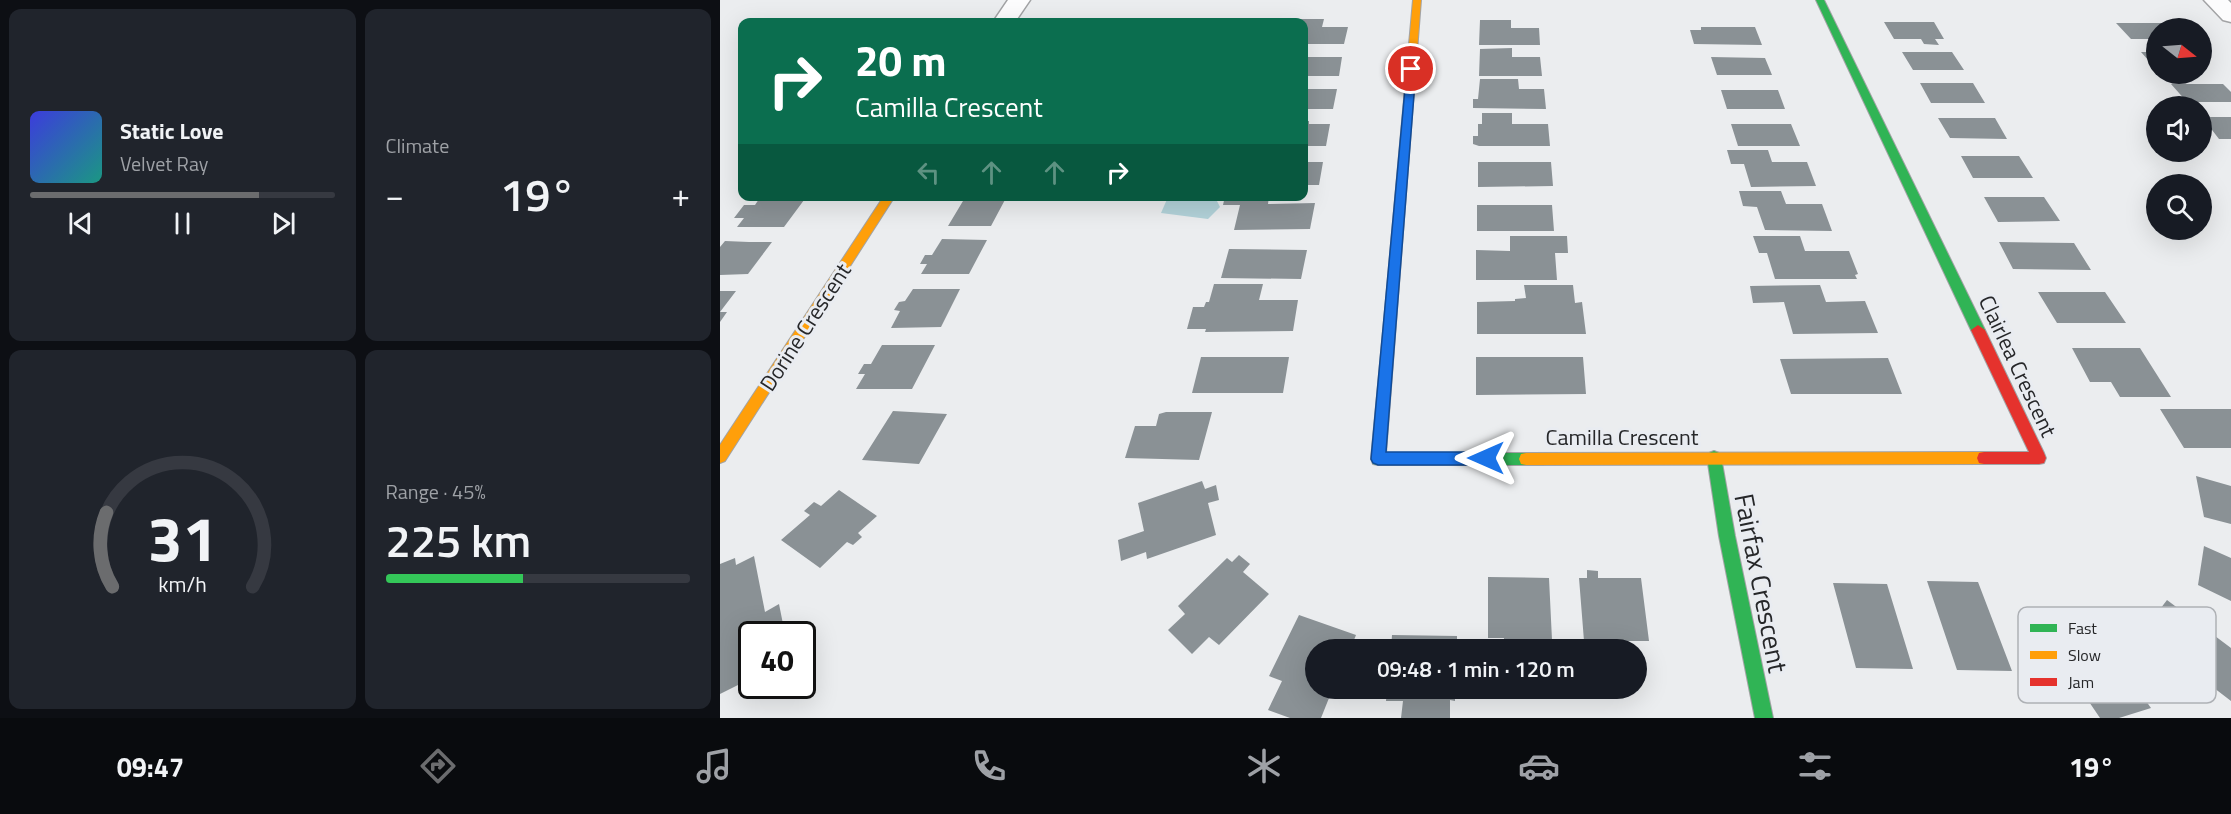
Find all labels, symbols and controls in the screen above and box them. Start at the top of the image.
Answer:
north arrow [2146,18,2212,84]
map controls [2146,18,2212,240]
text: 20 m [855,28,947,92]
icon: right [756,42,834,120]
pin [1385,43,1436,94]
icon: arrive [1394,52,1427,85]
text: Camilla Crescent [855,86,1043,127]
button: sound [2146,96,2212,162]
text: Static Love [120,114,223,148]
text: Climate [386,130,449,161]
text: Velvet Ray [120,148,209,179]
icon: left [912,156,945,189]
icon: ahead [975,156,1008,189]
icon: ahead [1038,156,1071,189]
icon: right [1101,156,1134,189]
text: 19° [500,160,576,228]
text: − [386,170,404,220]
text: + [672,170,690,220]
button: search [2146,174,2212,240]
icon: previous [64,207,97,240]
icon: pause [166,207,199,240]
icon: next [267,207,300,240]
street label: Dorine Crescent [751,256,859,398]
street label: Clairlea Crescent [1970,289,2066,443]
street label: Camilla Crescent [1546,420,1699,454]
position arrow [1454,426,1518,490]
text: Range · 45% [386,476,486,507]
text: 31 [147,490,217,585]
street label: Fairfax Crescent [1725,490,1800,677]
text: 225 km [386,506,531,574]
text: km/h [158,568,207,600]
legend [2018,607,2216,703]
text: Fast [2068,616,2097,640]
speed limit sign: 40 [738,621,816,699]
text: Slow [2068,643,2101,667]
text: 09:48 · 1 min · 120 m [1377,652,1575,686]
text: Jam [2068,670,2094,694]
icon: directions [417,745,459,787]
icon: music [693,745,735,787]
icon: phone [968,745,1010,787]
icon: climate [1243,745,1285,787]
icon: car [1518,745,1560,787]
icon: filters [1794,745,1836,787]
text: 09:47 [117,746,184,787]
text: 19° [2069,746,2114,787]

